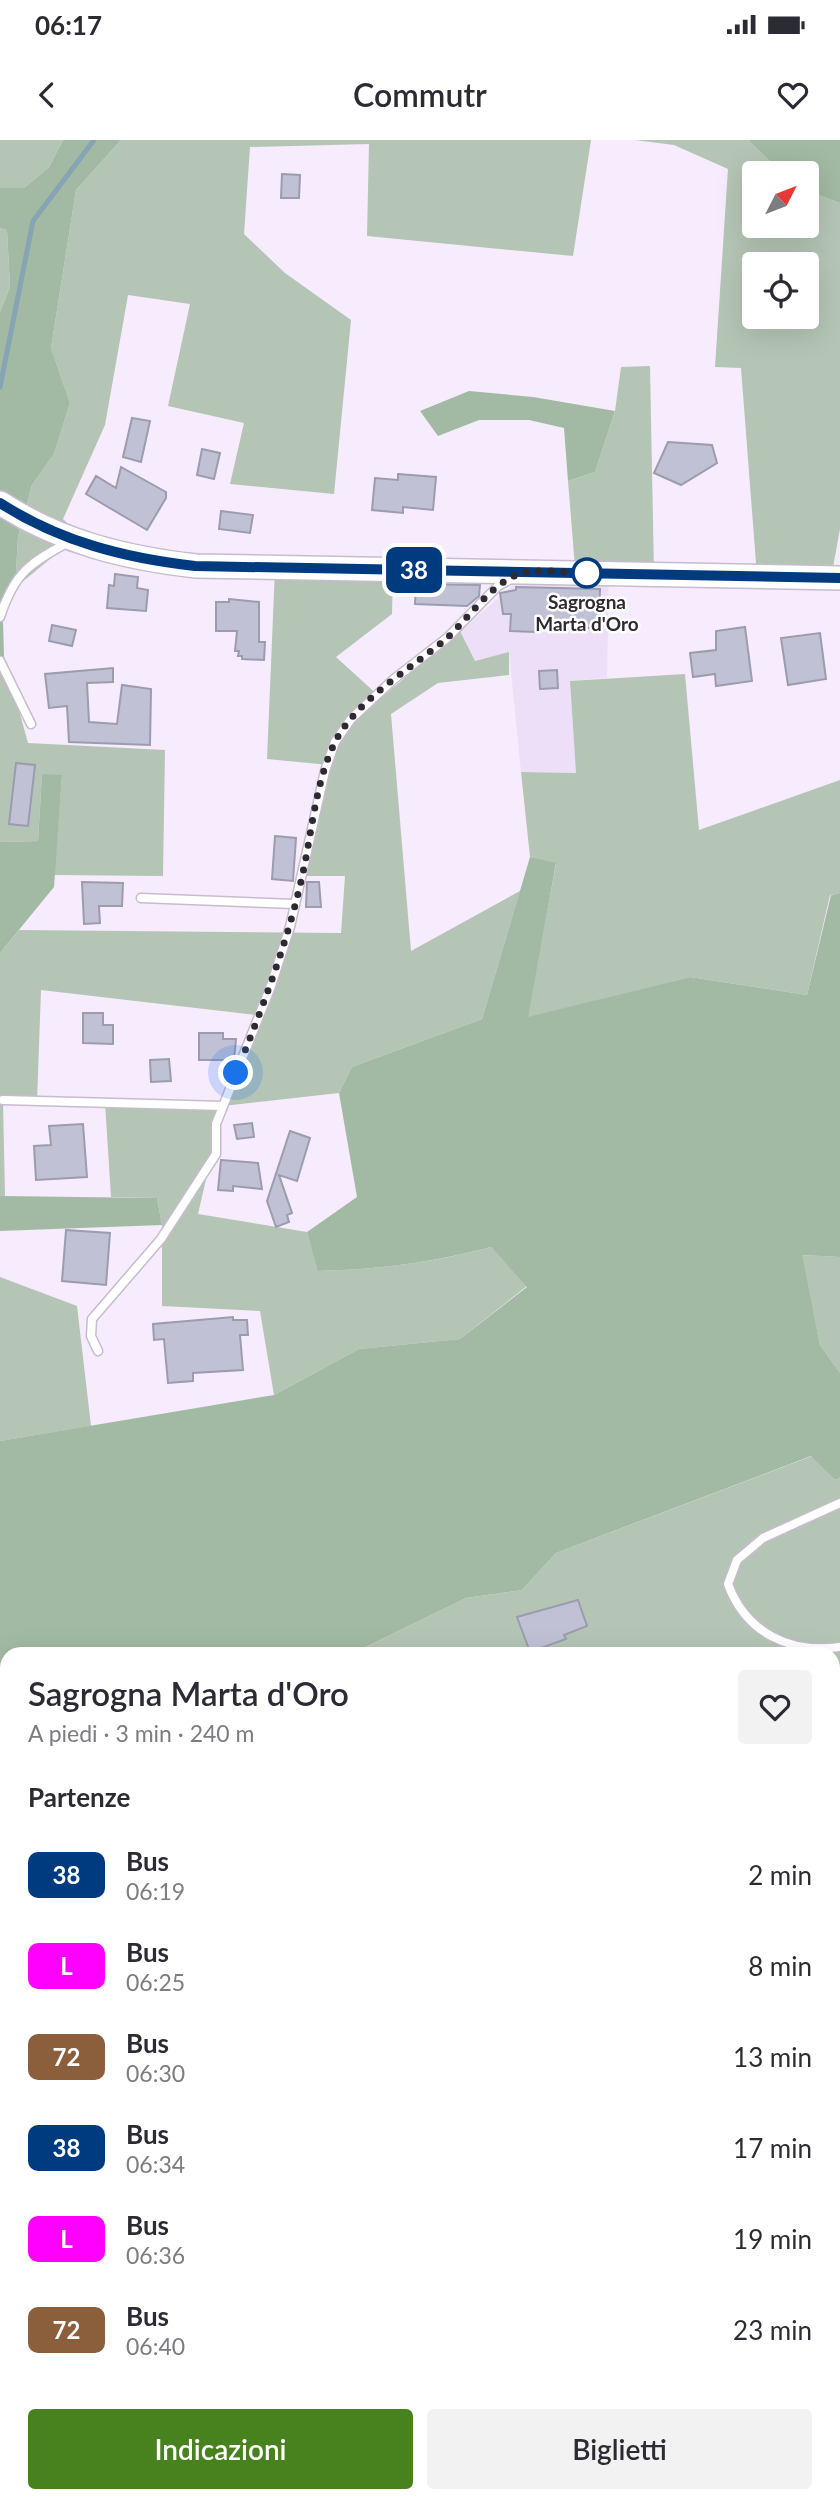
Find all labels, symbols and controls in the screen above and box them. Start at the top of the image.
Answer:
text: 06:17 [35,9,102,41]
text: Commutr [353,75,487,114]
icon: back [28,76,66,114]
icon: heart [774,76,812,114]
north arrow [742,161,819,238]
map controls [742,161,819,329]
button: locate [742,252,819,329]
line badge: 38 [382,547,446,593]
text: 38 [400,555,428,584]
marker: Sagrogna Marta d'Oro [572,558,602,588]
place label: Sagrogna Marta d'Oro [535,590,639,635]
your location [218,1055,253,1090]
button: heart [738,1670,812,1744]
text: Sagrogna Marta d'Oro [28,1673,349,1713]
text: A piedi · 3 min · 240 m [28,1719,254,1747]
text: Partenze [28,1781,130,1813]
text: Bus [126,1845,169,1877]
text: 2 min [748,1859,812,1891]
text: 38 [53,1860,80,1889]
text: 06:19 [126,1877,185,1905]
text: Bus [126,1936,169,1968]
text: 8 min [748,1950,812,1982]
text: L [60,1951,73,1980]
text: 06:25 [126,1968,185,1996]
text: Bus [126,2027,169,2059]
text: 13 min [733,2041,812,2073]
text: 72 [53,2042,80,2071]
text: 06:30 [126,2059,185,2087]
text: Bus [126,2118,169,2150]
text: 17 min [733,2132,812,2164]
text: 38 [53,2133,80,2162]
text: 06:34 [126,2150,185,2178]
text: Bus [126,2209,169,2241]
text: 19 min [733,2223,812,2255]
text: L [60,2224,73,2253]
text: 06:36 [126,2241,185,2269]
text: Bus [126,2300,169,2332]
text: 23 min [733,2314,812,2346]
text: 72 [53,2315,80,2344]
text: 06:40 [126,2332,185,2360]
button: Indicazioni [28,2409,413,2489]
button: Biglietti [427,2409,812,2489]

